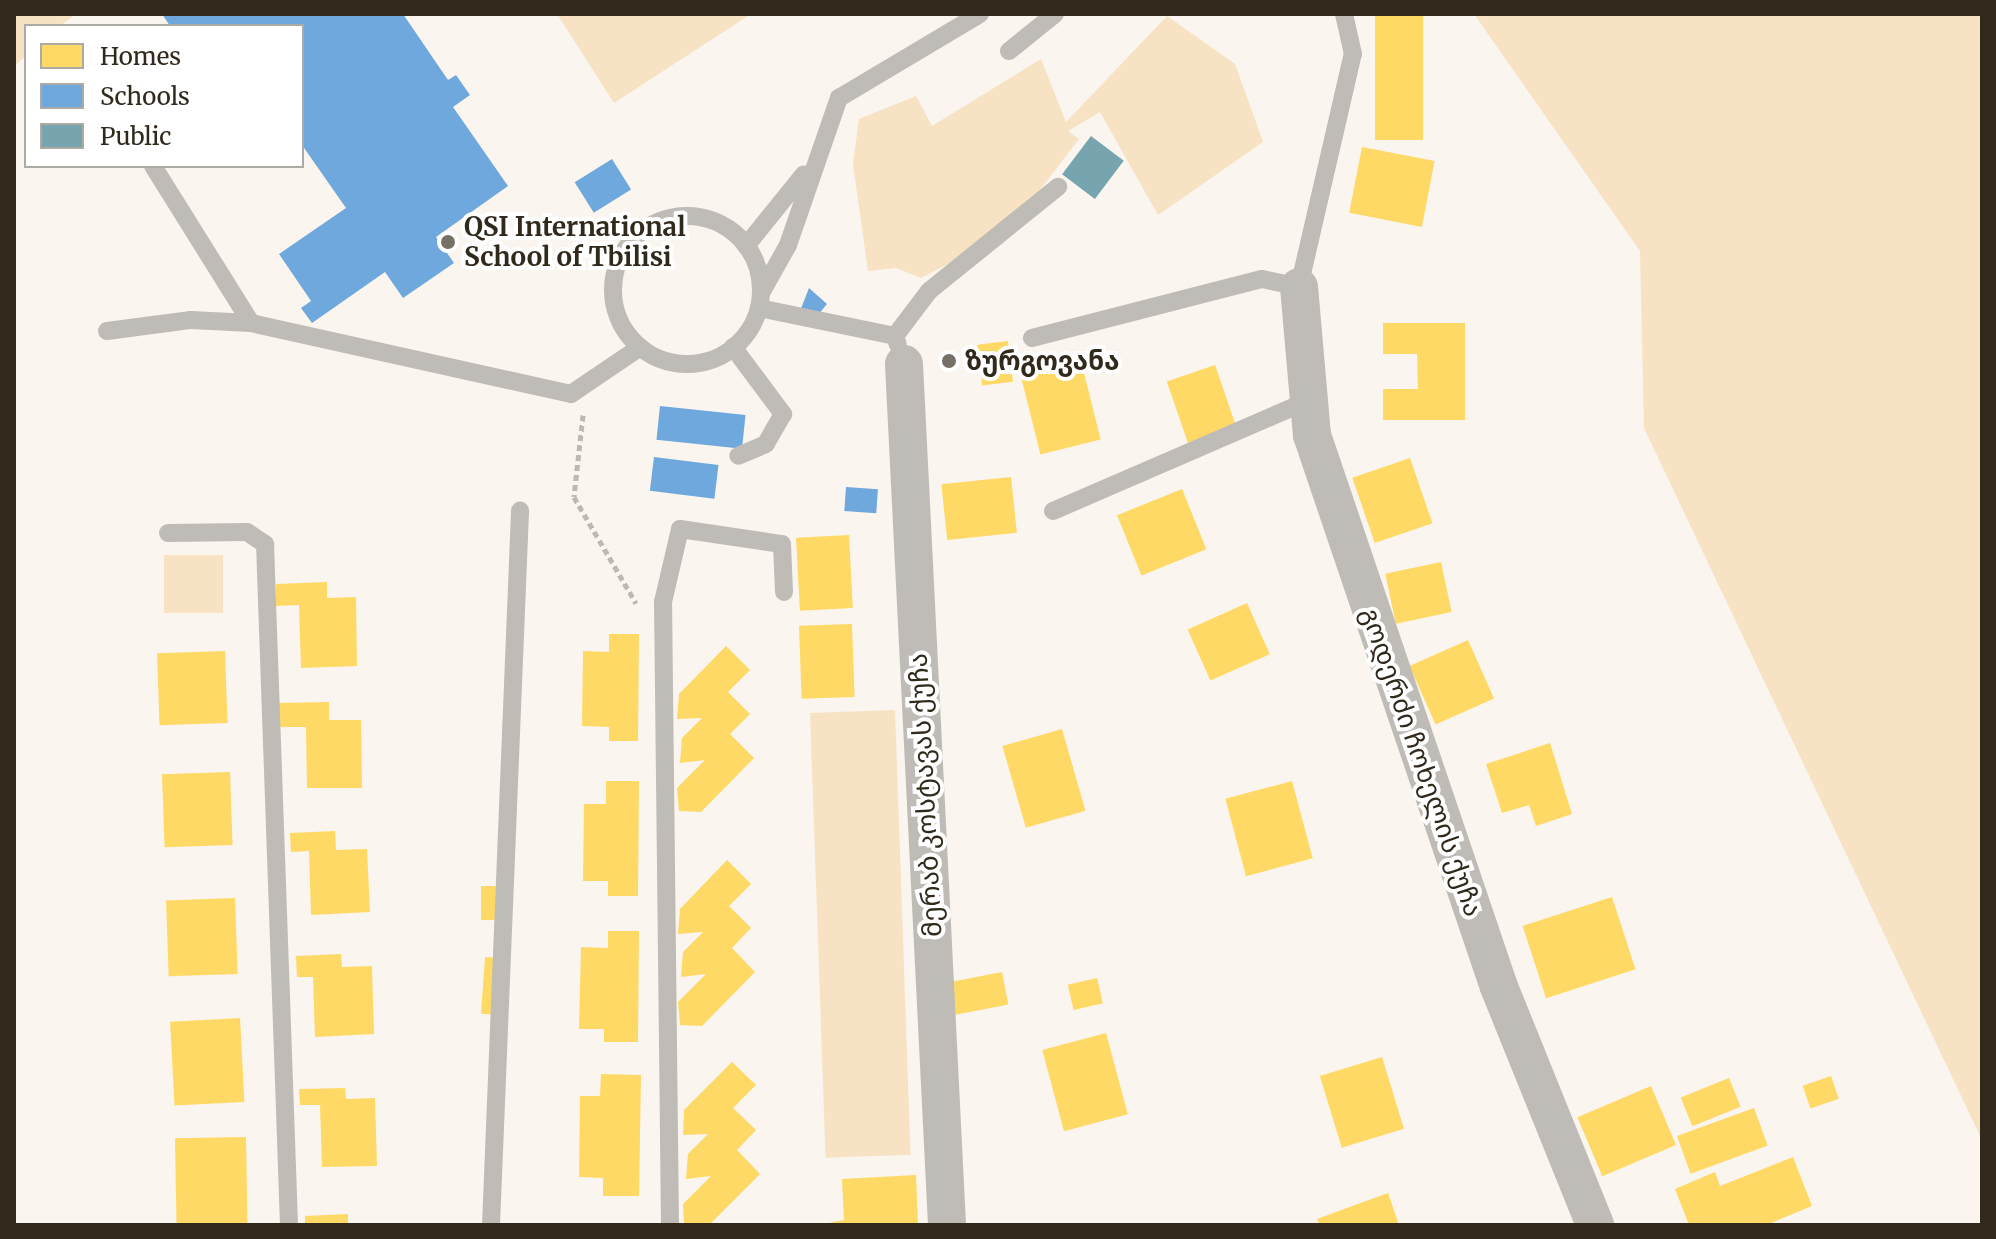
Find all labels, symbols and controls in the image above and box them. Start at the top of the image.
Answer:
legend [24,24,304,168]
text: Homes [100,41,181,72]
text: Schools [100,81,190,112]
text: Public [100,121,171,152]
place label: QSI International School of Tbilisi [464,211,686,272]
marker: QSI International School of Tbilisi [439,233,457,251]
place label: ზურგოვანა [965,345,1119,377]
marker: ზურგოვანა [940,352,958,370]
street label: გოდერძი ჩოხელის ქუჩა [1354,604,1490,920]
street label: მერაბ კოსტავას ქუჩა [902,652,948,938]

